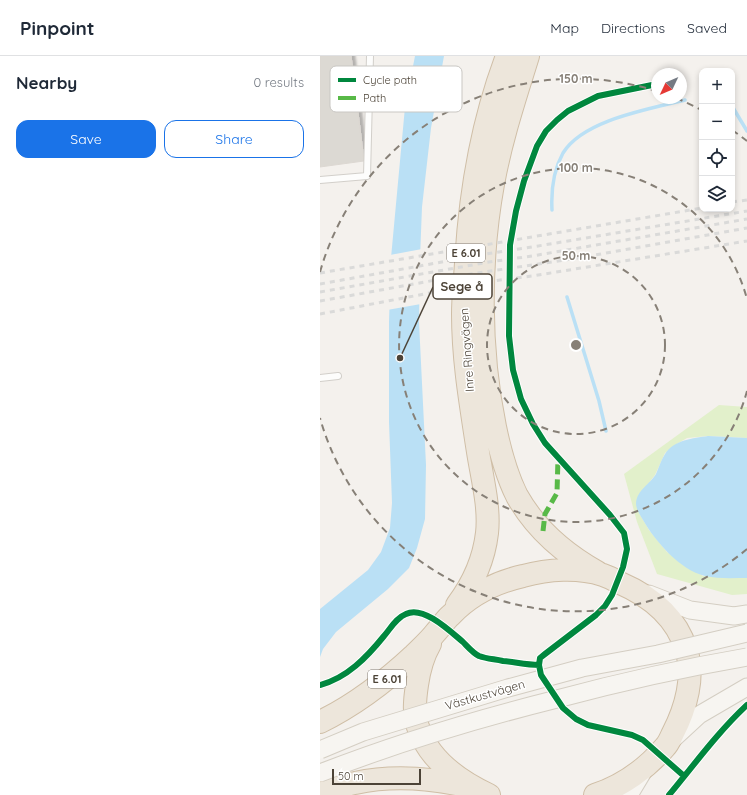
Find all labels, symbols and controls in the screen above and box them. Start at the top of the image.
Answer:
text: Pinpoint [20,16,95,40]
text: Map [550,19,579,37]
text: Directions [601,19,665,37]
text: Saved [687,19,727,37]
legend [330,66,462,112]
north arrow [651,68,687,104]
map controls [699,68,735,212]
button: + [699,68,735,104]
text: 150 m [559,71,593,86]
text: Nearby [16,72,77,93]
text: Cycle path [363,73,417,87]
text: 0 results [253,74,304,90]
text: Path [363,91,386,105]
button: − [699,104,735,140]
button: Save [16,120,156,158]
button: Share [164,120,304,158]
button: locate [699,140,735,176]
text: 100 m [559,160,593,175]
button: layers [699,176,735,212]
road number: E 6.01 [447,244,485,262]
text: 50 m [562,248,590,263]
callout: Sege å [433,274,492,299]
text: Sege å [441,278,483,294]
street label: Inre Ringvägen [456,308,477,392]
centre of rings [569,338,583,352]
road number: E 6.01 [368,670,406,688]
street label: Västkustvägen [443,676,526,713]
scale bar [332,767,421,786]
text: 50 m [338,769,364,783]

